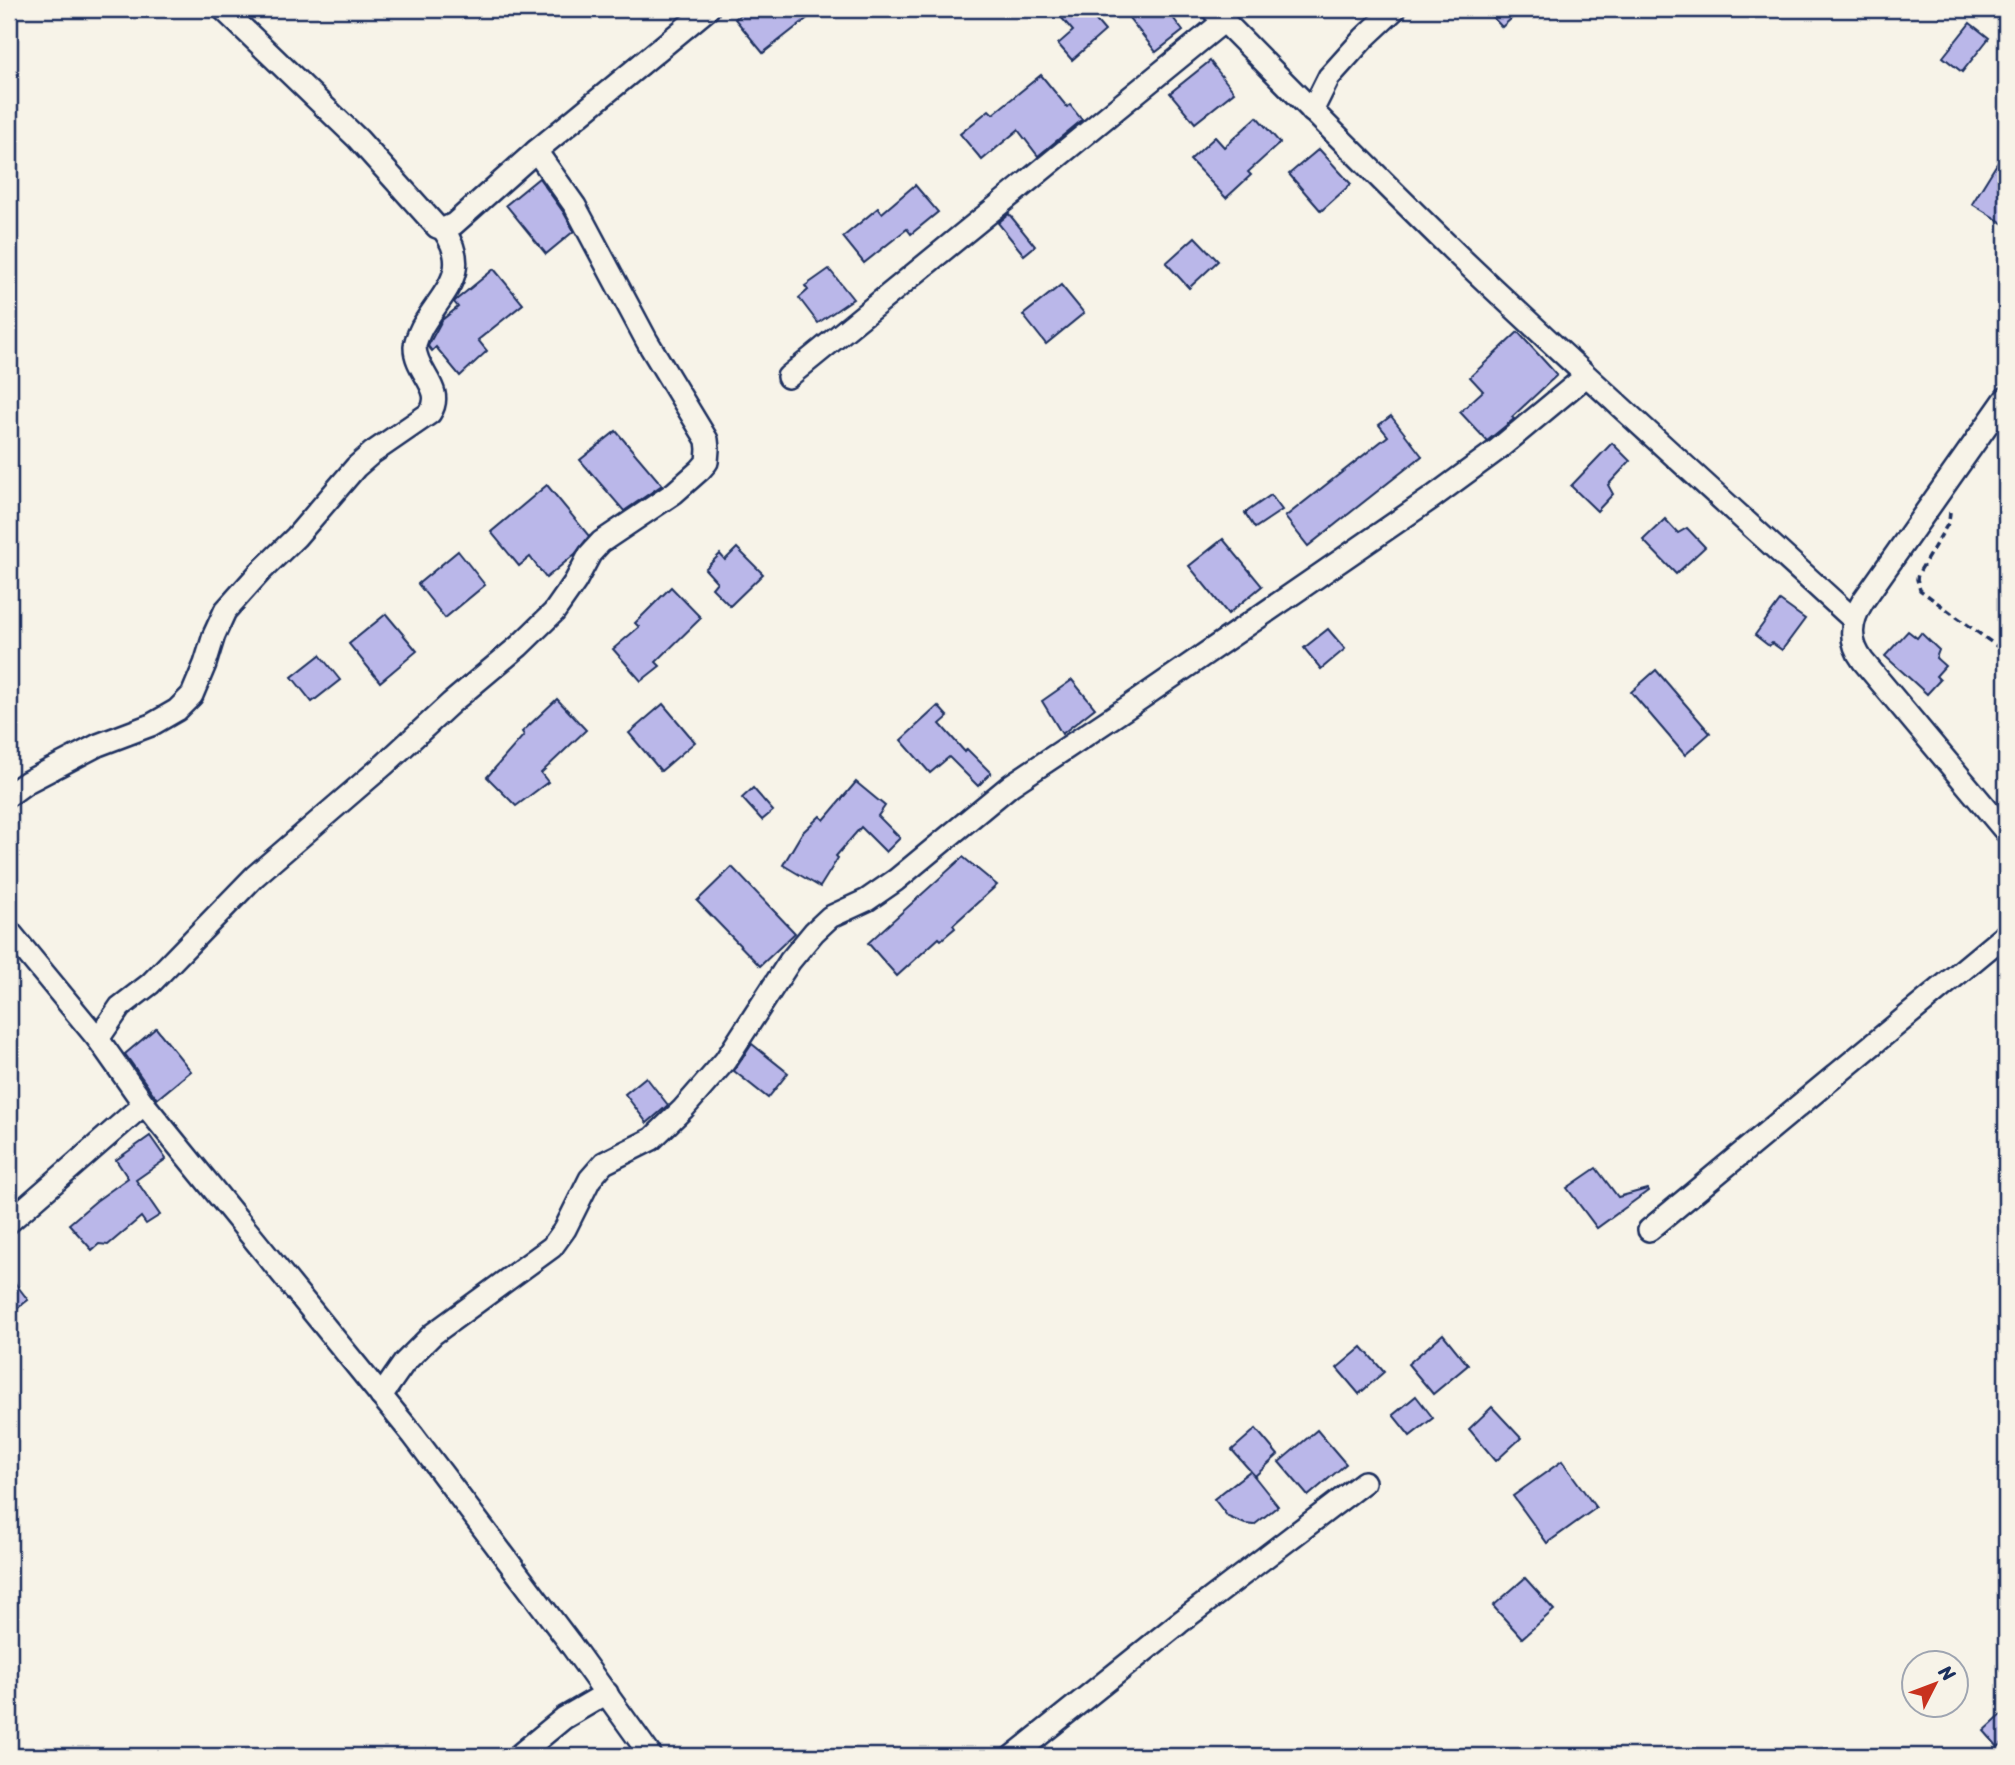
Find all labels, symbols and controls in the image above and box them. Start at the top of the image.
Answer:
north arrow [1899,1650,1969,1720]
text: N [1930,1656,1964,1690]

